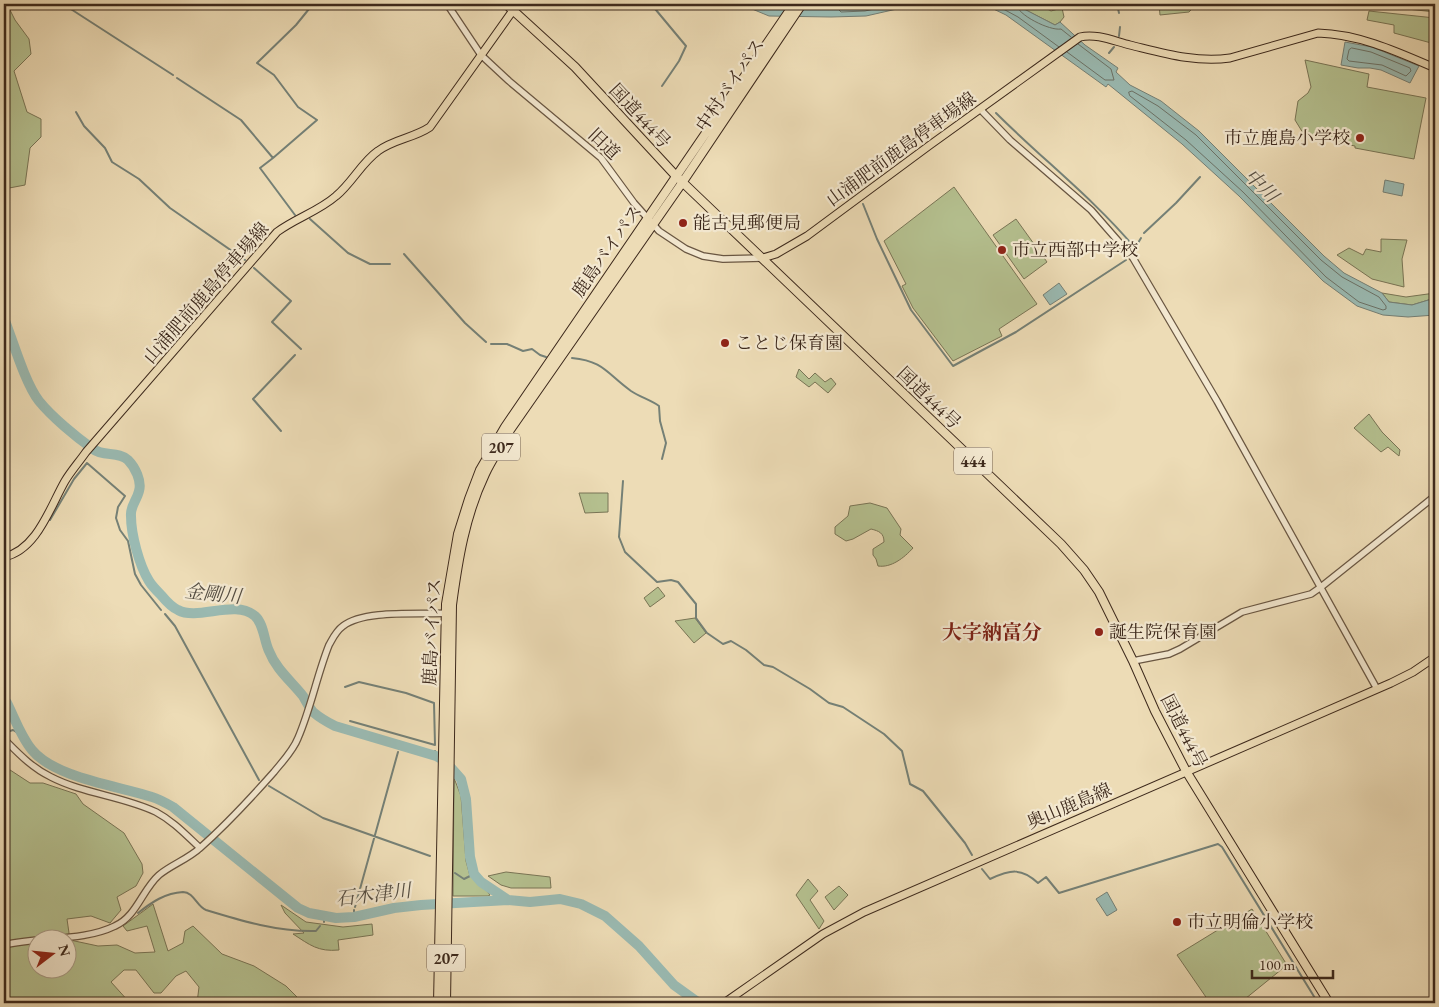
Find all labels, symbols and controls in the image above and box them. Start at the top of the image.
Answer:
street label: 中村バイパス [690,34,769,136]
street label: 国道444号 [605,79,676,153]
street label: 山浦肥前鹿島停車場線 [821,86,980,211]
street label: 旧道 [583,123,625,164]
place label: 市立鹿島小学校 [1224,126,1350,149]
marker: 市立鹿島小学校 [1354,132,1366,144]
water label: 中川 [1239,163,1285,209]
street label: 鹿島バイパス [566,200,647,301]
place label: 能古見郵便局 [693,211,801,234]
street label: 山浦肥前鹿島停車場線 [138,217,273,368]
marker: 能古見郵便局 [677,217,689,229]
place label: 市立西部中学校 [1012,238,1138,261]
marker: 市立西部中学校 [996,244,1008,256]
place label: ことじ保育園 [735,331,843,354]
marker: ことじ保育園 [719,337,731,349]
street label: 国道444号 [893,362,966,434]
road number: 207 [482,434,520,461]
road number: 444 [954,448,992,474]
water label: 金剛川 [183,578,245,609]
street label: 鹿島バイパス [417,578,446,686]
district label: 大字納富分 [942,619,1042,645]
place label: 誕生院保育園 [1109,620,1217,643]
marker: 誕生院保育園 [1093,626,1105,638]
street label: 国道444号 [1156,690,1213,772]
street label: 奥山鹿島線 [1023,777,1115,834]
water label: 石木津川 [334,877,414,912]
place label: 市立明倫小学校 [1187,910,1313,933]
marker: 市立明倫小学校 [1171,916,1183,928]
north arrow [28,930,78,980]
text: N [54,942,75,959]
road number: 207 [427,944,465,971]
scale bar [1252,947,1333,979]
text: 100 m [1259,955,1296,974]

